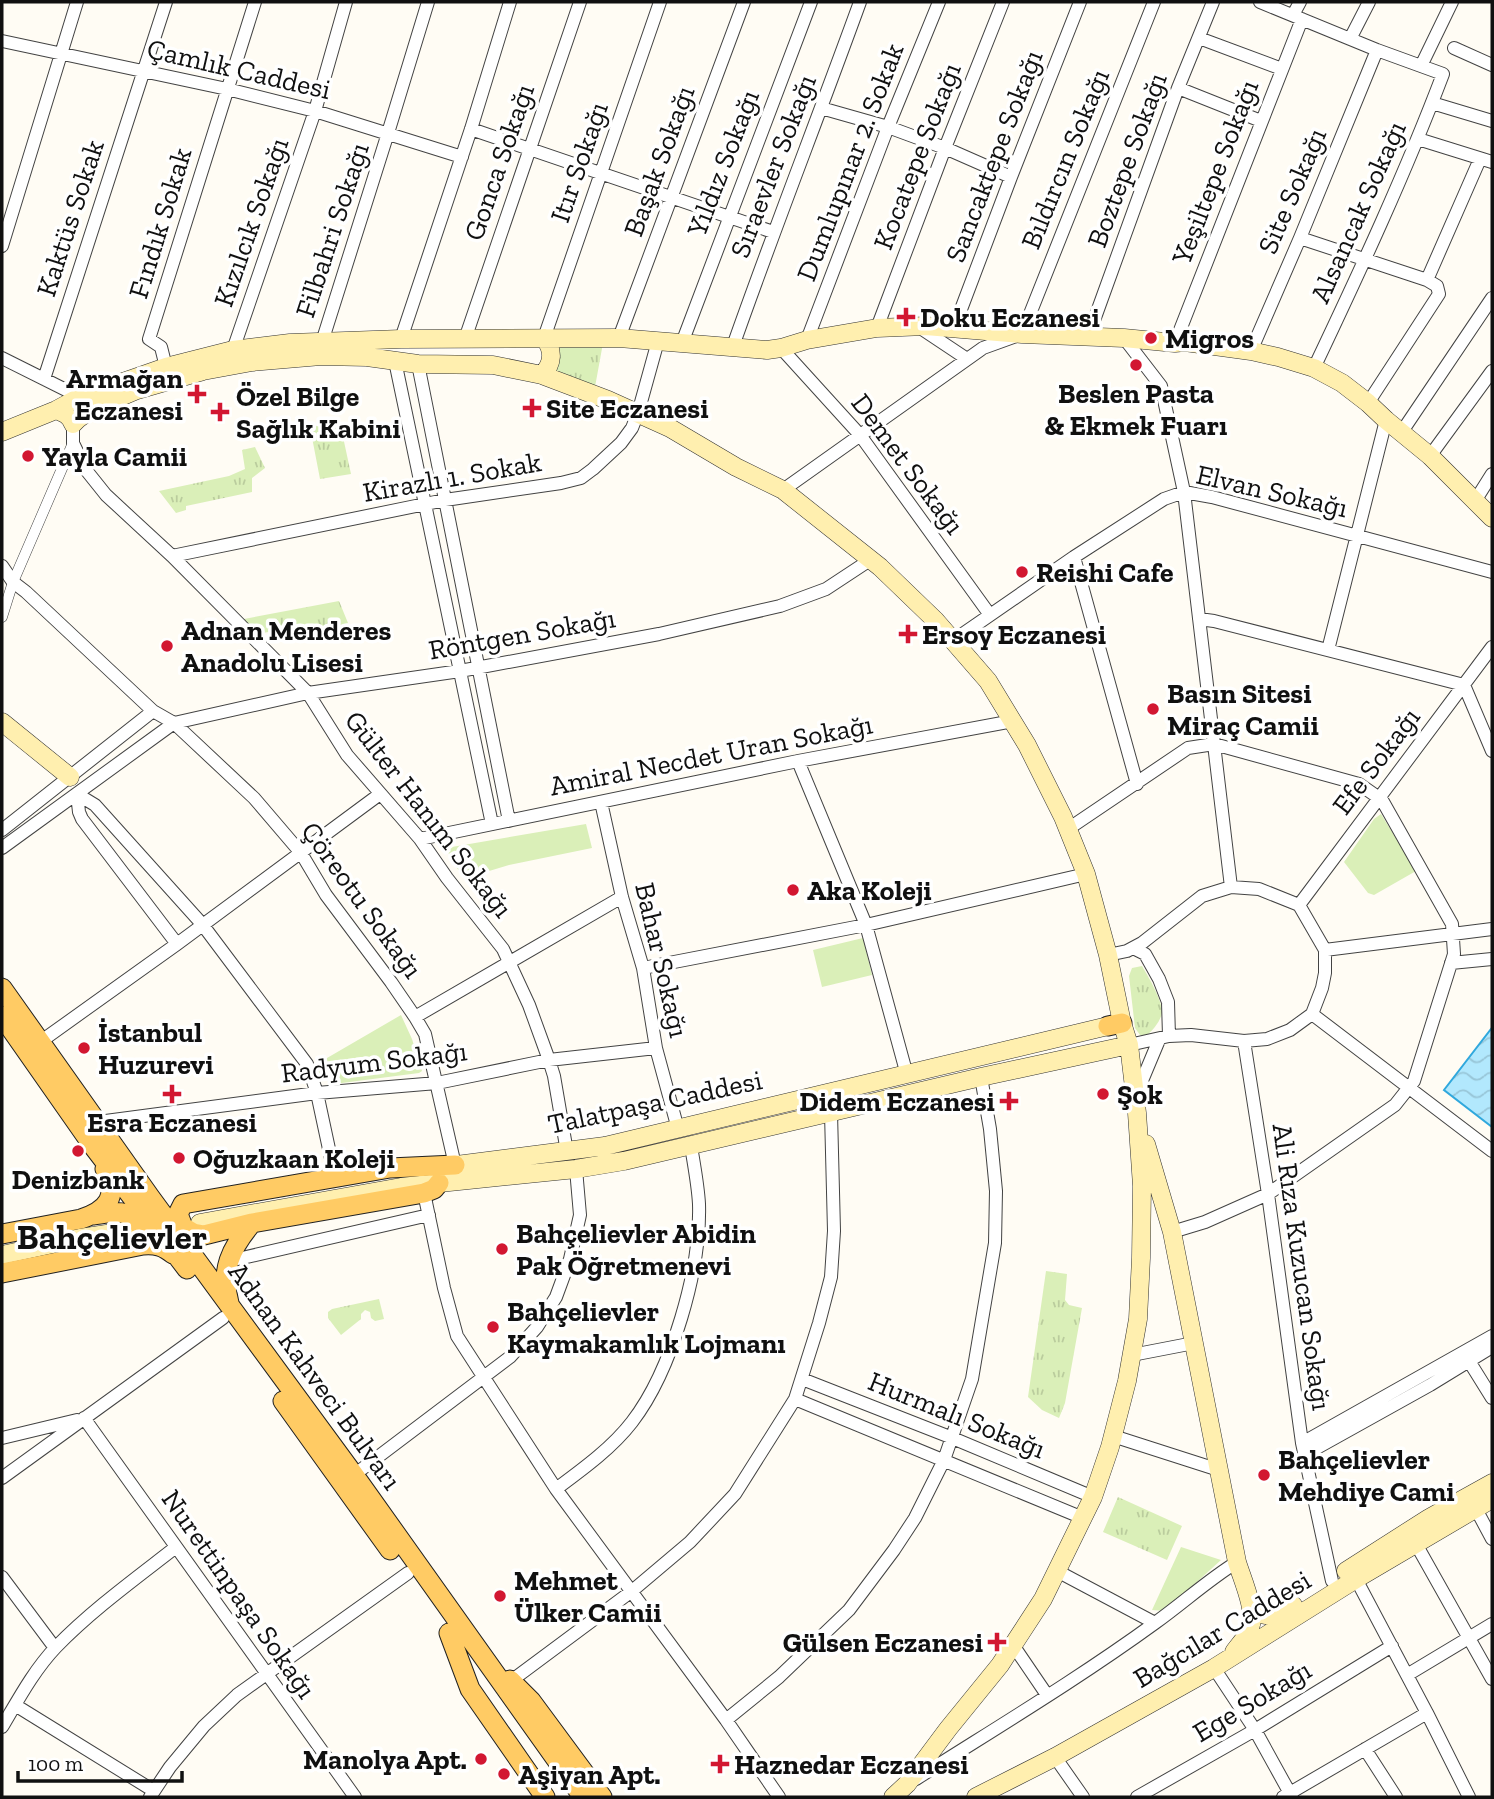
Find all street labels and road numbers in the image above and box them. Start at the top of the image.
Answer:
street label: Çamlık Caddesi [144,32,334,106]
street label: Dumlupınar 2. Sokak [789,38,911,285]
street label: Sancaktepe Sokağı [938,45,1050,267]
street label: Kocatepe Sokağı [866,58,968,254]
street label: Bıldırcın Sokağı [1014,64,1116,254]
street label: Boztepe Sokağı [1080,68,1174,252]
street label: Sıraevler Sokağı [723,70,823,262]
street label: Yeşiltepe Sokağı [1164,75,1265,270]
street label: Gonca Sokağı [457,79,541,244]
street label: Başak Sokağı [617,81,702,241]
street label: Yıldız Sokağı [680,85,766,242]
street label: Itır Sokağı [543,97,615,226]
street label: Alsancak Sokağı [1303,116,1413,308]
street label: Site Sokağı [1251,123,1333,259]
street label: Kızılcık Sokağı [207,133,295,311]
street label: Kaktüs Sokak [29,135,111,300]
street label: Filbahri Sokağı [288,138,376,321]
street label: Fındık Sokak [121,143,199,302]
street label: Demet Sokağı [844,387,972,541]
street label: Kirazlı 1. Sokak [360,445,544,509]
street label: Elvan Sokağı [1193,458,1351,524]
street label: Röntgen Sokağı [426,601,618,667]
street label: Efe Sokağı [1325,701,1427,821]
street label: Gülter Hanım Sokağı [338,704,520,924]
street label: Amiral Necdet Uran Sokağı [547,707,875,803]
street label: Çöreotu Sokağı [294,816,430,985]
street label: Bahar Sokağı [628,879,696,1041]
street label: Radyum Sokağı [279,1034,469,1090]
street label: Talatpaşa Caddesi [545,1063,765,1141]
street label: Ali Rıza Kuzucan Sokağı [1266,1121,1338,1413]
street label: Adnan Kahveci Bulvarı [221,1256,409,1496]
street label: Hurmalı Sokağı [864,1365,1050,1466]
street label: Nurettinpaşa Sokağı [155,1483,323,1705]
street label: Bağcılar Caddesi [1127,1563,1317,1695]
street label: Ege Sokağı [1187,1653,1317,1749]

